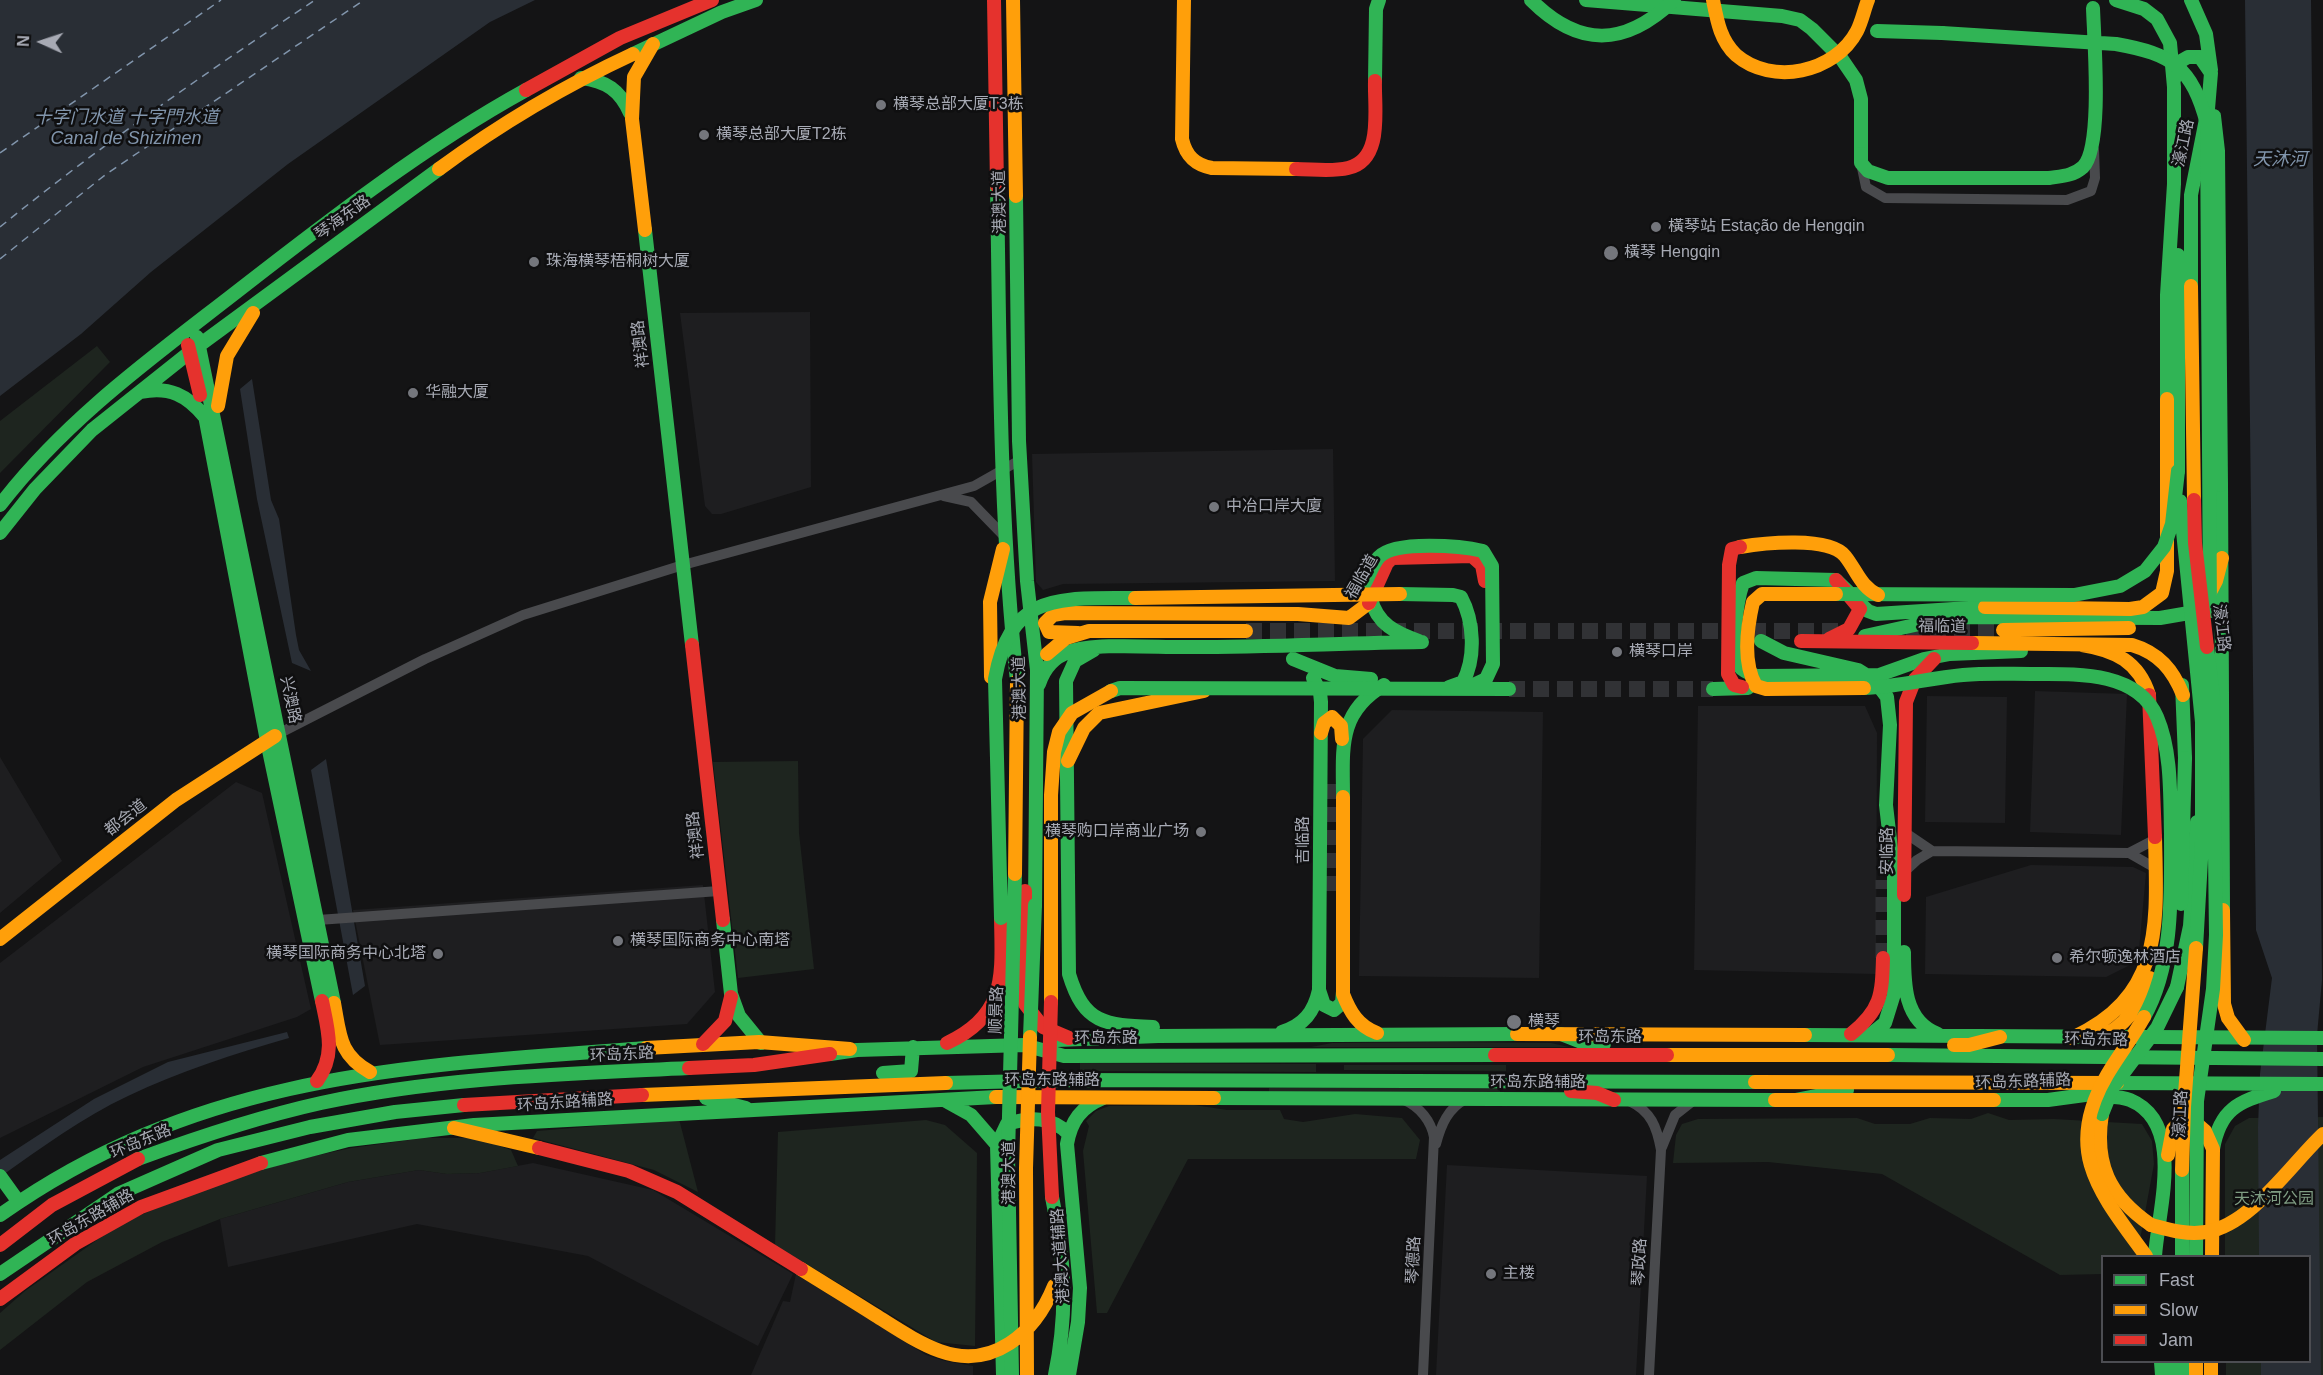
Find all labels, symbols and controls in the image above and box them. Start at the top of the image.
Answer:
north arrow [12,12,72,72]
text: N [15,35,32,47]
place label: 横琴总部大厦T3栋 [893,95,1024,115]
marker: 横琴总部大厦T3栋 [874,98,888,112]
water label: 十字门水道 十字門水道 Canal de Shizimen [33,107,219,150]
street label: 濠江路 [2170,118,2198,168]
place label: 横琴总部大厦T2栋 [716,125,847,145]
marker: 横琴总部大厦T2栋 [697,128,711,142]
water label: 天沐河 [2253,149,2307,171]
street label: 港澳大道 [990,170,1010,234]
street label: 琴海东路 [311,191,375,245]
place label: 橫琴站 Estação de Hengqin [1668,217,1865,237]
marker: 橫琴站 Estação de Hengqin [1649,220,1663,234]
place label: 橫琴 Hengqin [1624,243,1720,263]
marker: 橫琴 Hengqin [1602,244,1620,262]
place label: 珠海横琴梧桐树大厦 [546,252,690,272]
marker: 珠海横琴梧桐树大厦 [527,255,541,269]
street label: 祥澳路 [629,319,653,369]
place label: 华融大厦 [425,383,489,403]
marker: 华融大厦 [406,386,420,400]
place label: 中冶口岸大廈 [1226,497,1322,517]
marker: 中冶口岸大廈 [1207,500,1221,514]
street label: 福临道 [1342,551,1382,603]
street label: 濠江路 [2209,603,2233,653]
street label: 福临道 [1918,617,1966,637]
place label: 横琴口岸 [1629,642,1693,662]
marker: 横琴口岸 [1610,645,1624,659]
street label: 港澳大道 [1010,656,1030,720]
street label: 兴澳路 [276,675,304,725]
street label: 都会道 [101,796,151,840]
street label: 祥澳路 [684,810,708,860]
street label: 吉临路 [1294,816,1314,864]
place label: 横琴购口岸商业广场 [1045,822,1189,842]
marker: 横琴购口岸商业广场 [1194,825,1208,839]
street label: 安临路 [1878,827,1898,875]
place label: 横琴国际商务中心南塔 [630,931,790,951]
marker: 横琴国际商务中心南塔 [611,934,625,948]
place label: 横琴国际商务中心北塔 [266,944,426,964]
marker: 横琴国际商务中心北塔 [431,947,445,961]
place label: 希尔顿逸林酒店 [2069,948,2181,968]
marker: 希尔顿逸林酒店 [2050,951,2064,965]
street label: 顺景路 [987,986,1007,1034]
place label: 横琴 [1528,1012,1560,1032]
marker: 横琴 [1505,1013,1523,1031]
street label: 环岛东路 [1578,1028,1642,1048]
street label: 环岛东路 [1074,1029,1138,1049]
street label: 环岛东路 [2064,1030,2128,1050]
street label: 环岛东路 [590,1044,654,1066]
street label: 环岛东路辅路 [1004,1071,1100,1091]
street label: 环岛东路辅路 [1975,1071,2071,1093]
street label: 环岛东路辅路 [1490,1073,1586,1093]
street label: 环岛东路辅路 [516,1090,614,1116]
street label: 濠江路 [2170,1090,2192,1138]
street label: 环岛东路 [108,1121,174,1163]
street label: 港澳大道 [1000,1141,1020,1205]
street label: 环岛东路辅路 [45,1186,137,1250]
park label: 天沐河公园 [2234,1190,2314,1210]
street label: 港澳大道辅路 [1048,1207,1074,1305]
street label: 琴德路 [1403,1236,1425,1284]
street label: 琴政路 [1629,1238,1651,1286]
legend [2101,1255,2311,1363]
place label: 主楼 [1503,1264,1535,1284]
marker: 主楼 [1484,1267,1498,1281]
text: Fast [2159,1270,2194,1290]
text: Slow [2159,1300,2198,1320]
text: Jam [2159,1330,2193,1350]

